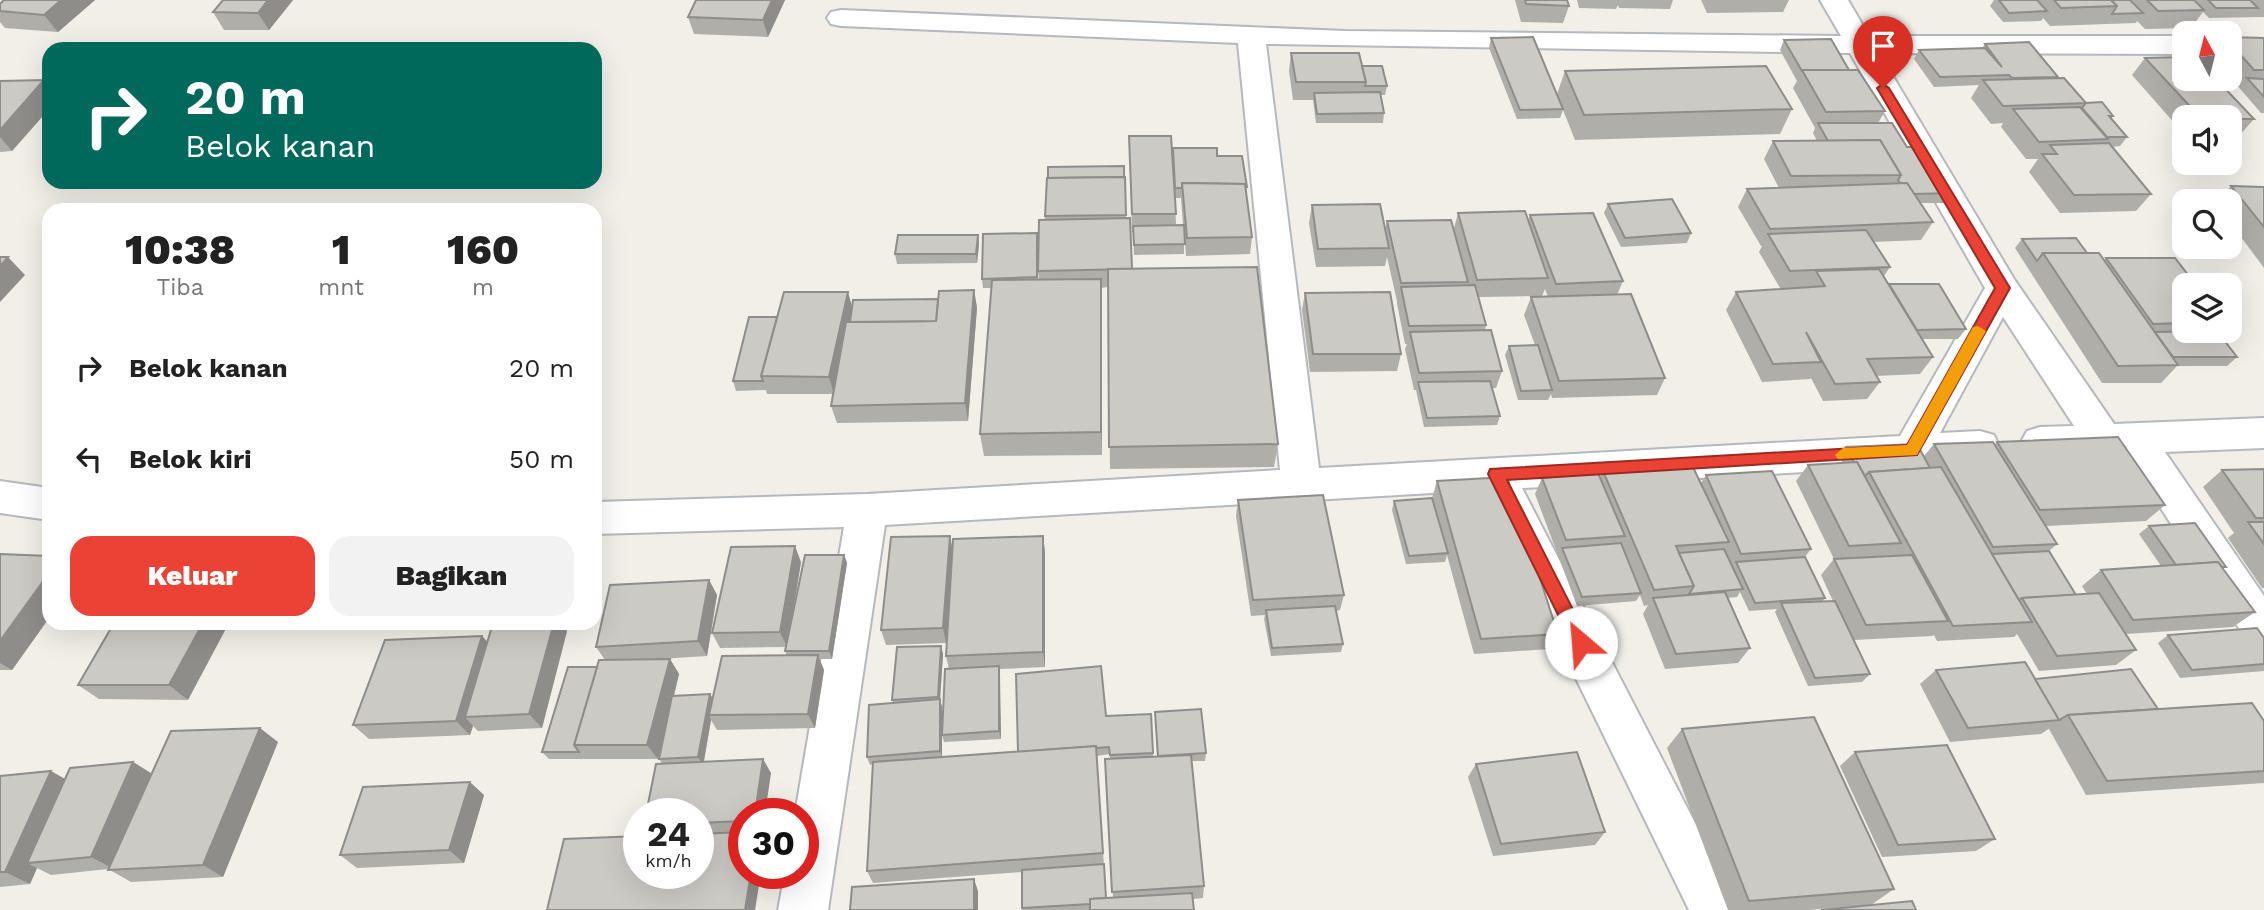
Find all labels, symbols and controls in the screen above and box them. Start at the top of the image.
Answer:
pin [1853,16,1913,88]
north arrow [2172,21,2242,91]
map controls [2172,21,2242,343]
icon: arrive [1864,27,1902,65]
text: 20 m [185,68,306,126]
icon: right [70,70,161,161]
button: sound [2172,105,2242,175]
text: Belok kanan [185,127,375,165]
button: search [2172,189,2242,259]
text: 10:38 [125,225,235,274]
text: 1 [332,225,351,274]
text: 160 [447,225,519,274]
button: layers [2172,273,2242,343]
text: Tiba [157,274,204,301]
text: mnt [318,274,364,301]
text: m [472,274,494,301]
icon: right [70,349,108,387]
text: Belok kanan [129,353,288,383]
text: 20 m [509,353,574,383]
icon: left [70,440,108,478]
text: Belok kiri [129,444,252,474]
text: 50 m [509,444,574,474]
button: Keluar [70,536,315,616]
button: Bagikan [329,536,574,616]
position arrow [1544,606,1618,680]
speed limit sign: 30 [728,798,819,889]
text: 24 [647,813,690,855]
text: km/h [645,850,692,871]

